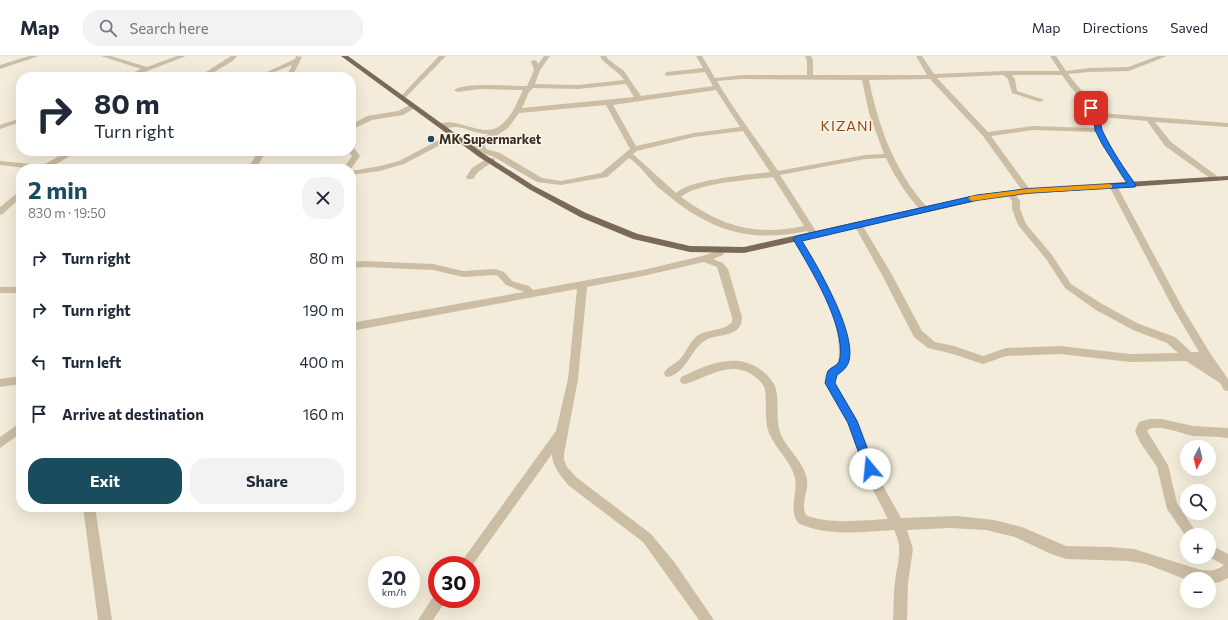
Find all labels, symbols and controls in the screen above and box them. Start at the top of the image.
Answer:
search box [83,10,363,46]
text: Map [20,16,59,39]
icon: search [97,17,119,39]
text: Search here [129,19,209,37]
text: Map [1032,19,1061,36]
text: Directions [1083,19,1148,36]
text: Saved [1170,19,1208,36]
text: 80 m [94,86,160,120]
icon: right [28,88,80,140]
pin [1074,91,1108,125]
icon: arrive [1080,97,1102,119]
district label: KIZANI [821,117,873,134]
text: Turn right [94,120,174,142]
place label: MK Supermarket [439,131,542,147]
marker: MK Supermarket [426,134,436,144]
text: 2 min [28,175,88,204]
button: close [302,177,344,219]
text: 830 m · 19:50 [28,205,106,221]
icon: right [28,247,50,269]
text: Turn right [62,249,131,267]
text: 80 m [309,249,344,267]
icon: right [28,299,50,321]
text: Turn right [62,301,131,319]
text: 190 m [303,301,344,319]
icon: left [28,351,50,373]
text: Turn left [62,353,121,371]
text: 400 m [299,353,344,371]
icon: arrive [28,403,50,425]
text: Arrive at destination [62,405,204,423]
text: 160 m [303,405,344,423]
north arrow [1180,440,1216,476]
map controls [1180,440,1216,608]
position arrow [849,448,891,490]
button: Exit [28,458,182,504]
button: Share [190,458,344,504]
button: search [1180,484,1216,520]
button: + [1180,528,1216,564]
speed limit sign: 30 [428,556,480,608]
text: 20 [382,565,406,589]
button: − [1180,572,1216,608]
text: km/h [382,586,406,598]

